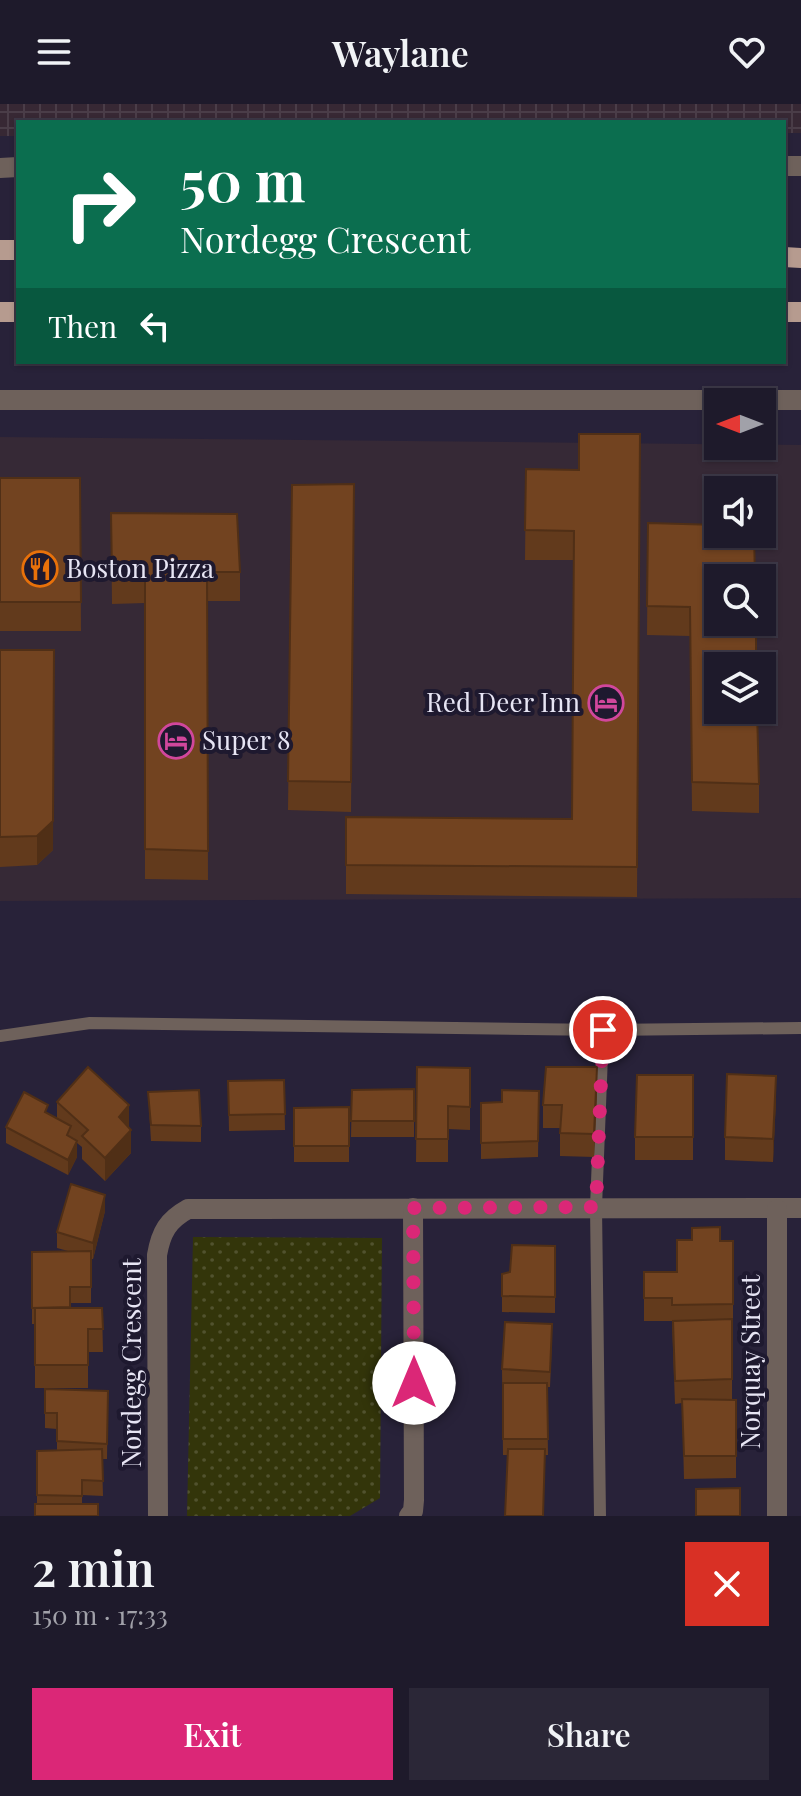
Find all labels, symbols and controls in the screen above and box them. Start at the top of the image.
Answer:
text: Waylane [332,28,469,76]
icon: menu [32,30,76,74]
icon: heart [725,30,769,74]
text: 50 m [180,142,306,217]
icon: right [48,152,152,256]
text: Nordegg Crescent [180,214,470,262]
icon: left [133,304,177,348]
text: Then [48,306,117,346]
north arrow [704,388,776,460]
map controls [704,388,776,724]
button: sound [704,476,776,548]
restaurant icon: Boston Pizza [21,550,59,588]
place label: Boston Pizza [66,550,214,585]
button: search [704,564,776,636]
button: layers [704,652,776,724]
place label: Red Deer Inn [426,684,580,719]
hotel icon: Red Deer Inn [587,684,625,722]
hotel icon: Super 8 [157,722,195,760]
place label: Super 8 [202,722,290,757]
pin [569,996,637,1064]
icon: arrive [581,1008,625,1052]
street label: Nordegg Crescent [113,1257,148,1468]
street label: Norquay Street [732,1274,767,1449]
position arrow [372,1341,456,1425]
text: 2 min [32,1535,155,1599]
button: close [685,1542,769,1626]
text: 150 m · 17:33 [32,1597,168,1632]
button: Exit [32,1688,393,1780]
button: Share [409,1688,769,1780]

